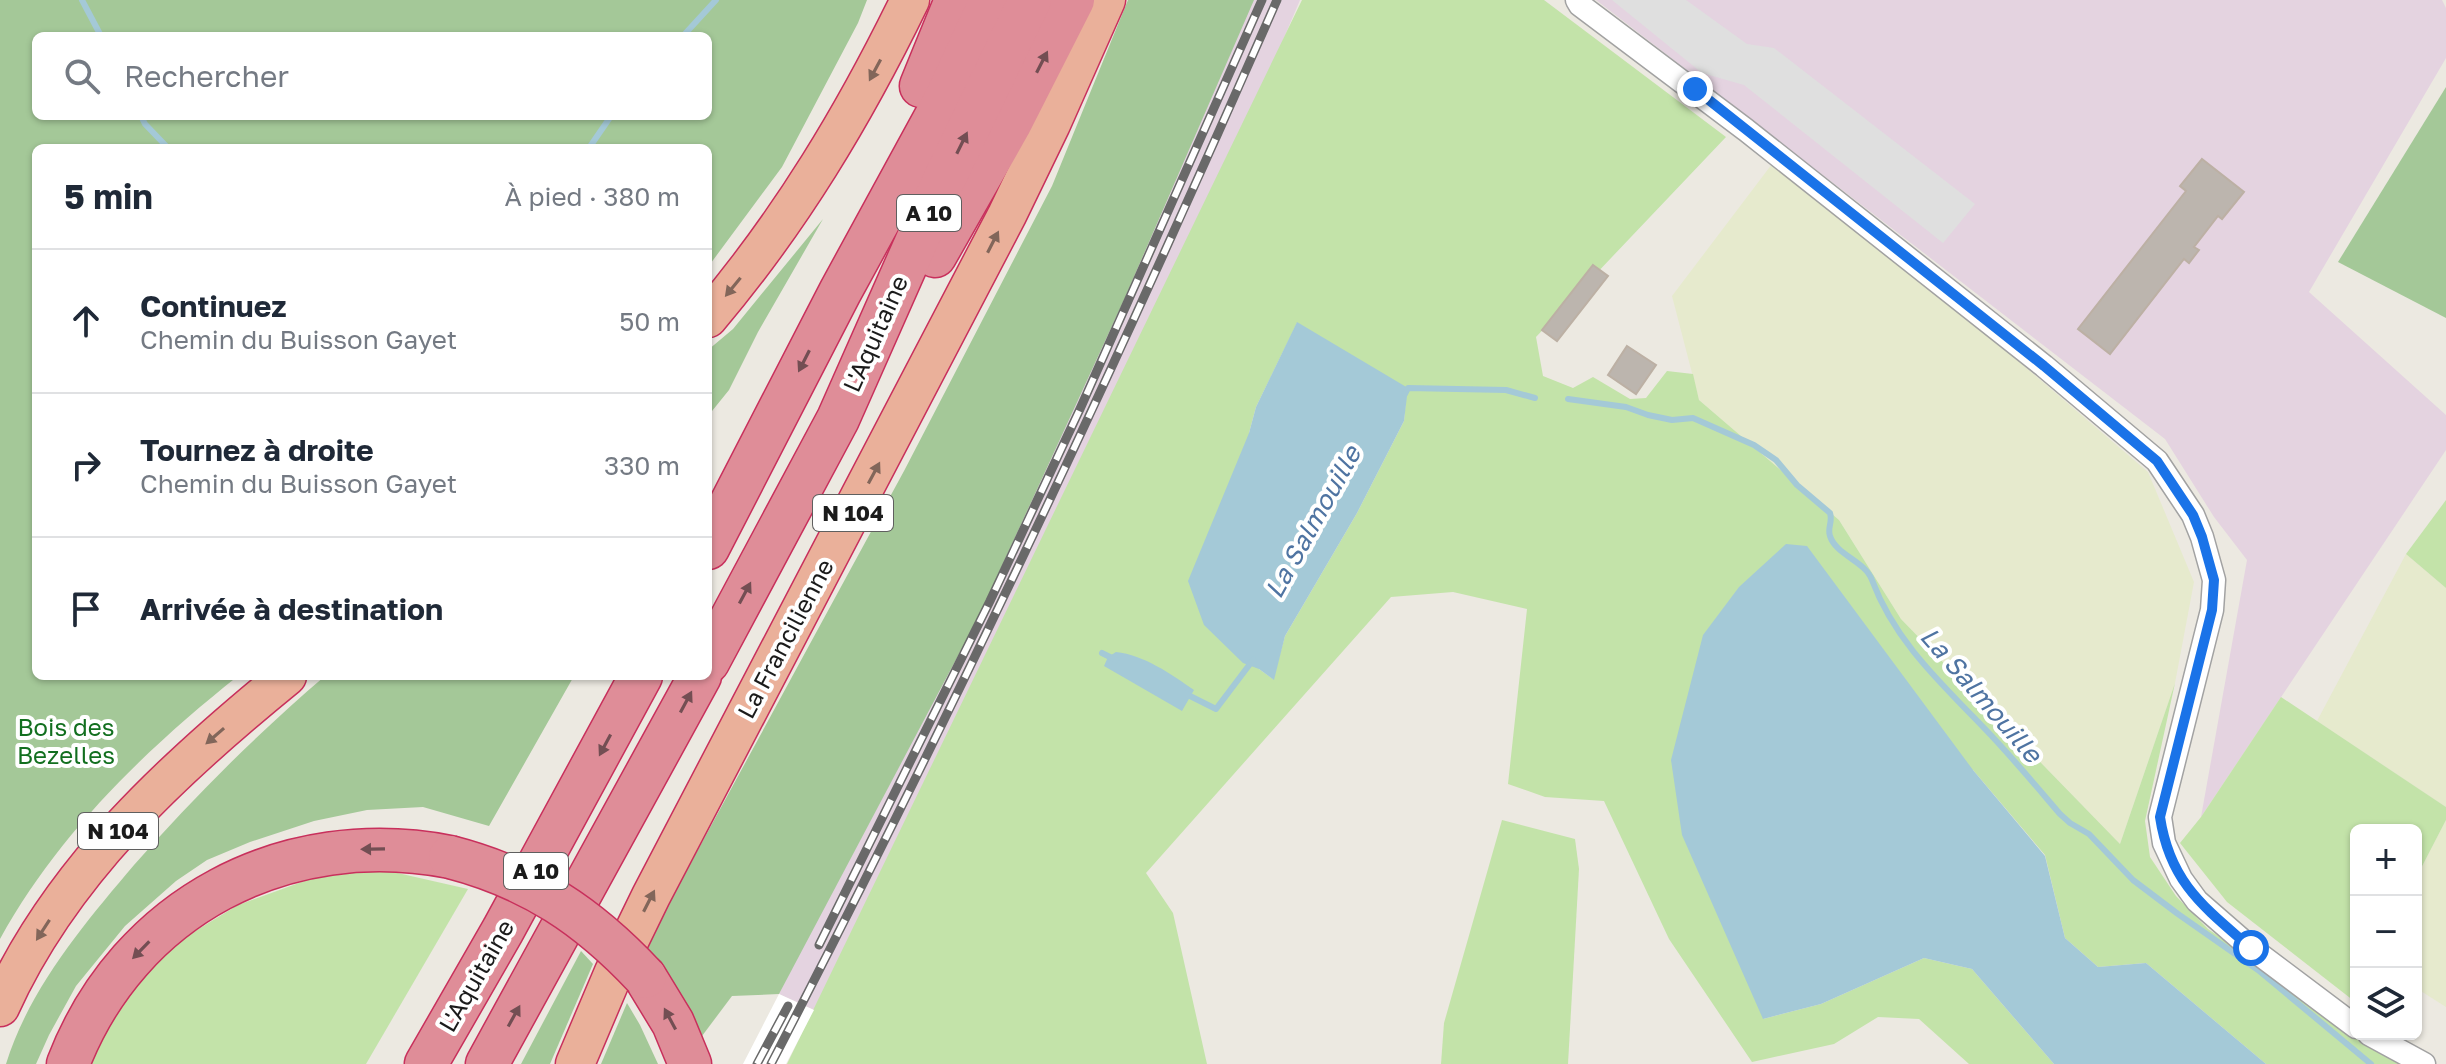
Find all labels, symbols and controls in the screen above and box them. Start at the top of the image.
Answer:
search box [32,32,712,120]
one-way arrow [1035,51,1049,74]
icon: search [60,54,104,98]
text: Rechercher [124,58,289,94]
one-way arrow [869,59,883,81]
route end [1677,71,1713,107]
one-way arrow [955,132,968,155]
text: 5 min [64,176,153,216]
text: À pied · 380 m [505,181,680,212]
road number: A 10 [897,195,961,231]
one-way arrow [986,230,1000,253]
street label: L'Aquitaine [836,271,913,396]
one-way arrow [725,277,742,297]
text: Continuez [140,288,287,324]
icon: ahead [64,299,108,343]
text: 50 m [619,306,680,337]
text: Chemin du Buisson Gayet [140,324,457,355]
one-way arrow [797,350,811,373]
text: Tournez à droite [140,432,374,468]
water label: La Salmouille [1258,439,1368,603]
icon: right [64,443,108,487]
text: 330 m [604,450,680,481]
one-way arrow [867,461,880,484]
text: Chemin du Buisson Gayet [140,468,457,499]
road number: N 104 [813,495,893,531]
street label: La Francilienne [731,554,839,723]
one-way arrow [738,582,752,604]
icon: arrive [64,587,108,631]
text: Arrivée à destination [140,591,443,627]
water label: La Salmouille [1914,621,2050,770]
one-way arrow [679,691,693,713]
park label: Bois des Bezelles [17,712,115,769]
one-way arrow [205,727,225,744]
one-way arrow [598,733,611,756]
road number: N 104 [78,813,158,849]
map controls [2350,824,2422,1040]
button: + [2350,824,2422,896]
one-way arrow [360,843,385,855]
road number: A 10 [504,853,568,889]
one-way arrow [642,890,656,913]
button: − [2350,896,2422,968]
street label: L'Aquitaine [432,914,519,1036]
one-way arrow [35,919,50,940]
route start [2233,930,2269,966]
one-way arrow [132,940,150,959]
button: layers [2350,968,2422,1040]
one-way arrow [507,1004,521,1027]
one-way arrow [664,1008,677,1031]

